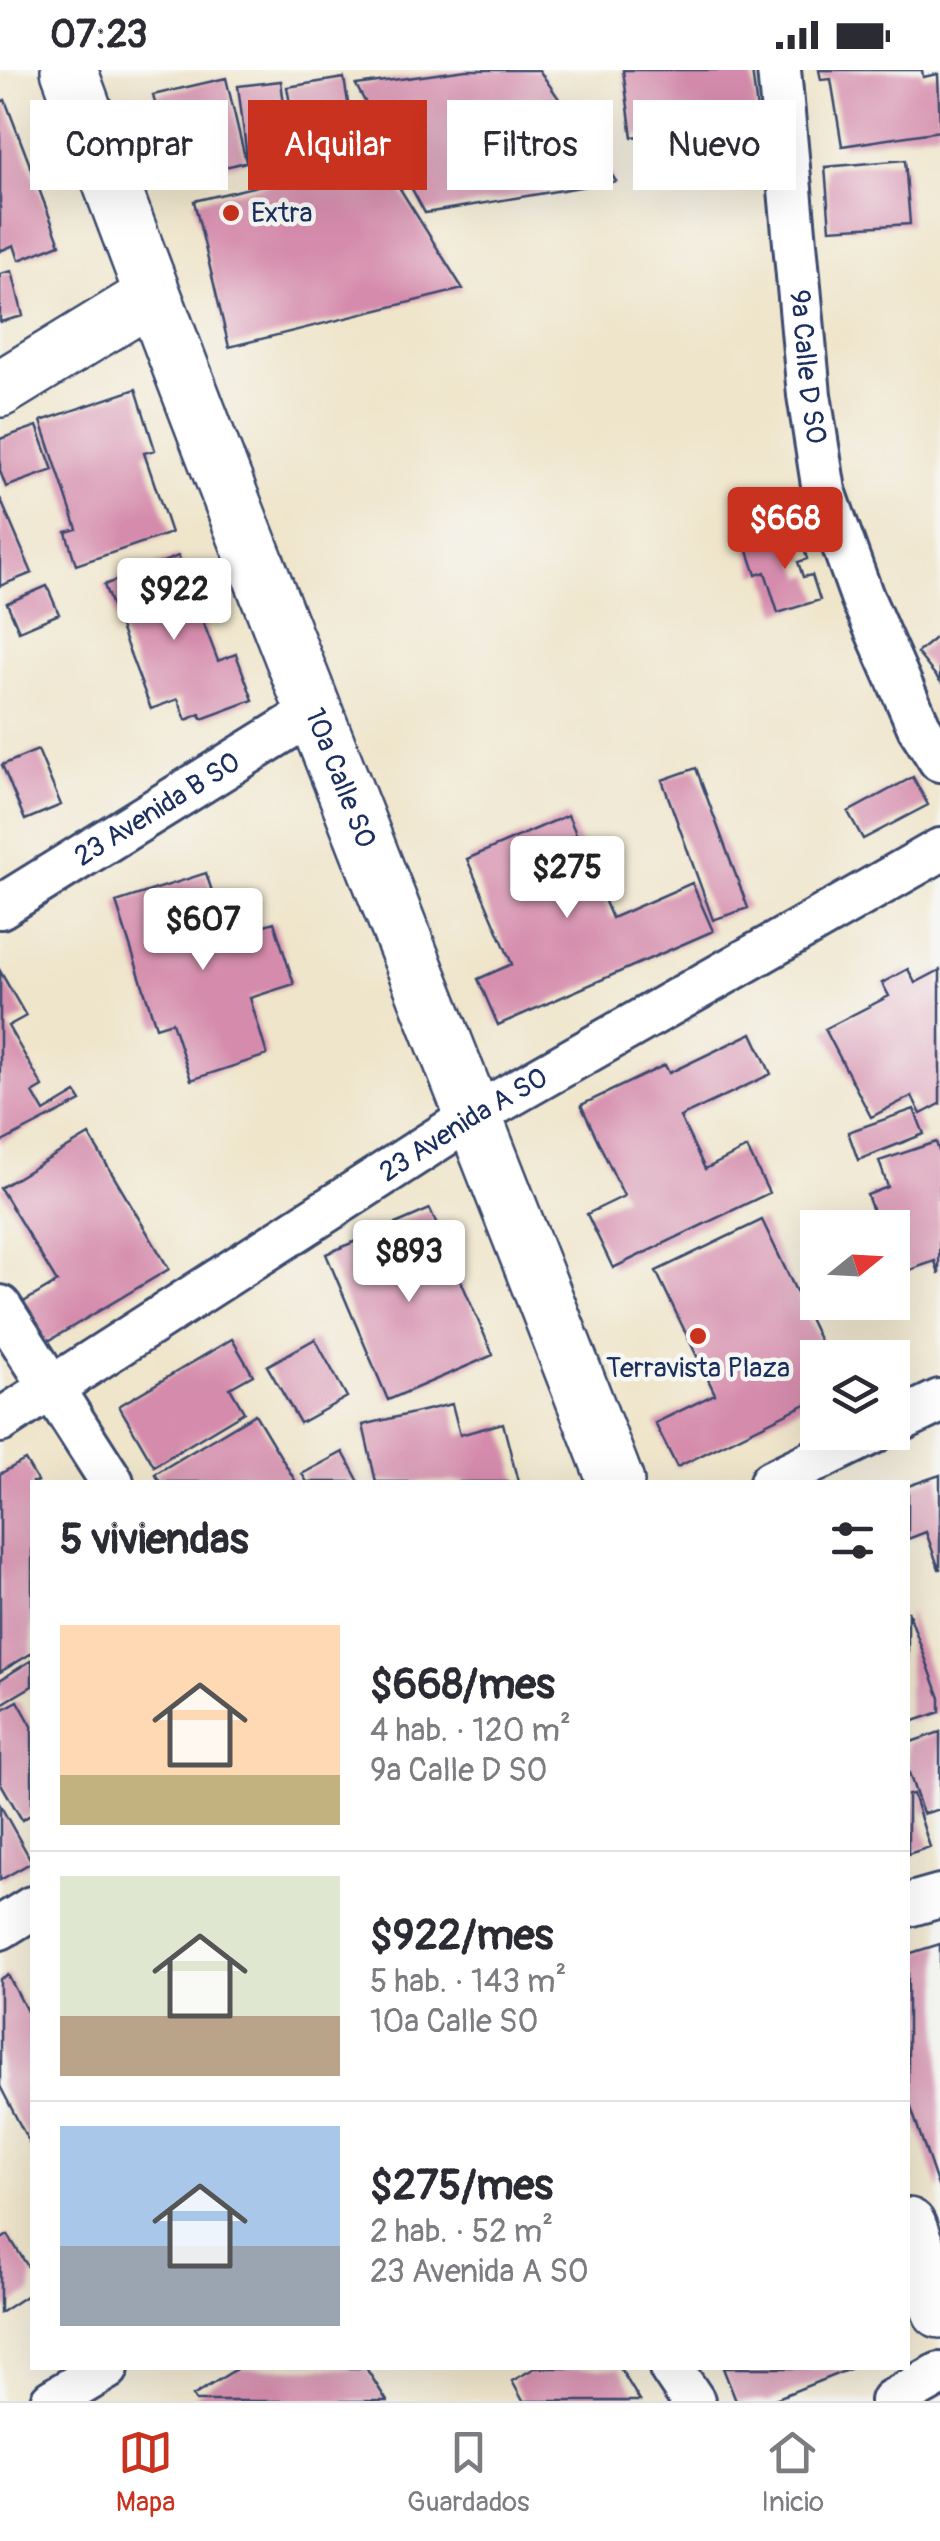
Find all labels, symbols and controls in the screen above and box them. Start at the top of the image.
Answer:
text: 07:23 [50,11,148,59]
chip: Comprar [30,100,228,190]
chip: Alquilar [248,100,427,190]
chip: Filtros [447,100,613,190]
chip: Nuevo [633,100,796,190]
place label: Extra [251,196,312,231]
marker: Extra [220,202,242,224]
street label: 9a Calle D SO [782,288,834,446]
pin: $668 [726,487,844,572]
text: $668 [750,499,820,539]
pin: $922 [115,558,233,643]
text: $922 [139,570,209,610]
street label: 10a Calle SO [297,703,383,853]
street label: 23 Avenida B SO [68,745,246,874]
pin: $275 [508,836,626,921]
text: $275 [532,848,602,888]
pin: $607 [144,888,262,973]
text: $607 [166,900,240,940]
street label: 23 Avenida A SO [373,1060,554,1190]
north arrow [800,1210,910,1320]
map controls [800,1210,910,1450]
pin: $893 [350,1220,468,1305]
text: $893 [375,1232,443,1272]
marker: Terravista Plaza [687,1325,709,1347]
button: layers [800,1340,910,1450]
place label: Terravista Plaza [606,1351,790,1386]
icon: filters [825,1513,880,1568]
text: 5 viviendas [60,1514,248,1566]
text: $668/mes [370,1659,555,1711]
icon: home [140,1665,260,1785]
text: 4 hab. · 120 m² [370,1711,571,1751]
text: 9a Calle D SO [370,1751,547,1791]
text: $922/mes [370,1910,553,1962]
icon: home [140,1916,260,2036]
text: 5 hab. · 143 m² [370,1962,566,2002]
text: 10a Calle SO [370,2002,538,2042]
text: $275/mes [370,2160,553,2212]
icon: home [140,2166,260,2286]
text: 2 hab. · 52 m² [370,2212,553,2252]
text: 23 Avenida A SO [370,2252,588,2292]
tab: Mapa [116,2425,175,2520]
tab: Guardados [407,2425,529,2520]
tab: Inicio [761,2425,824,2520]

